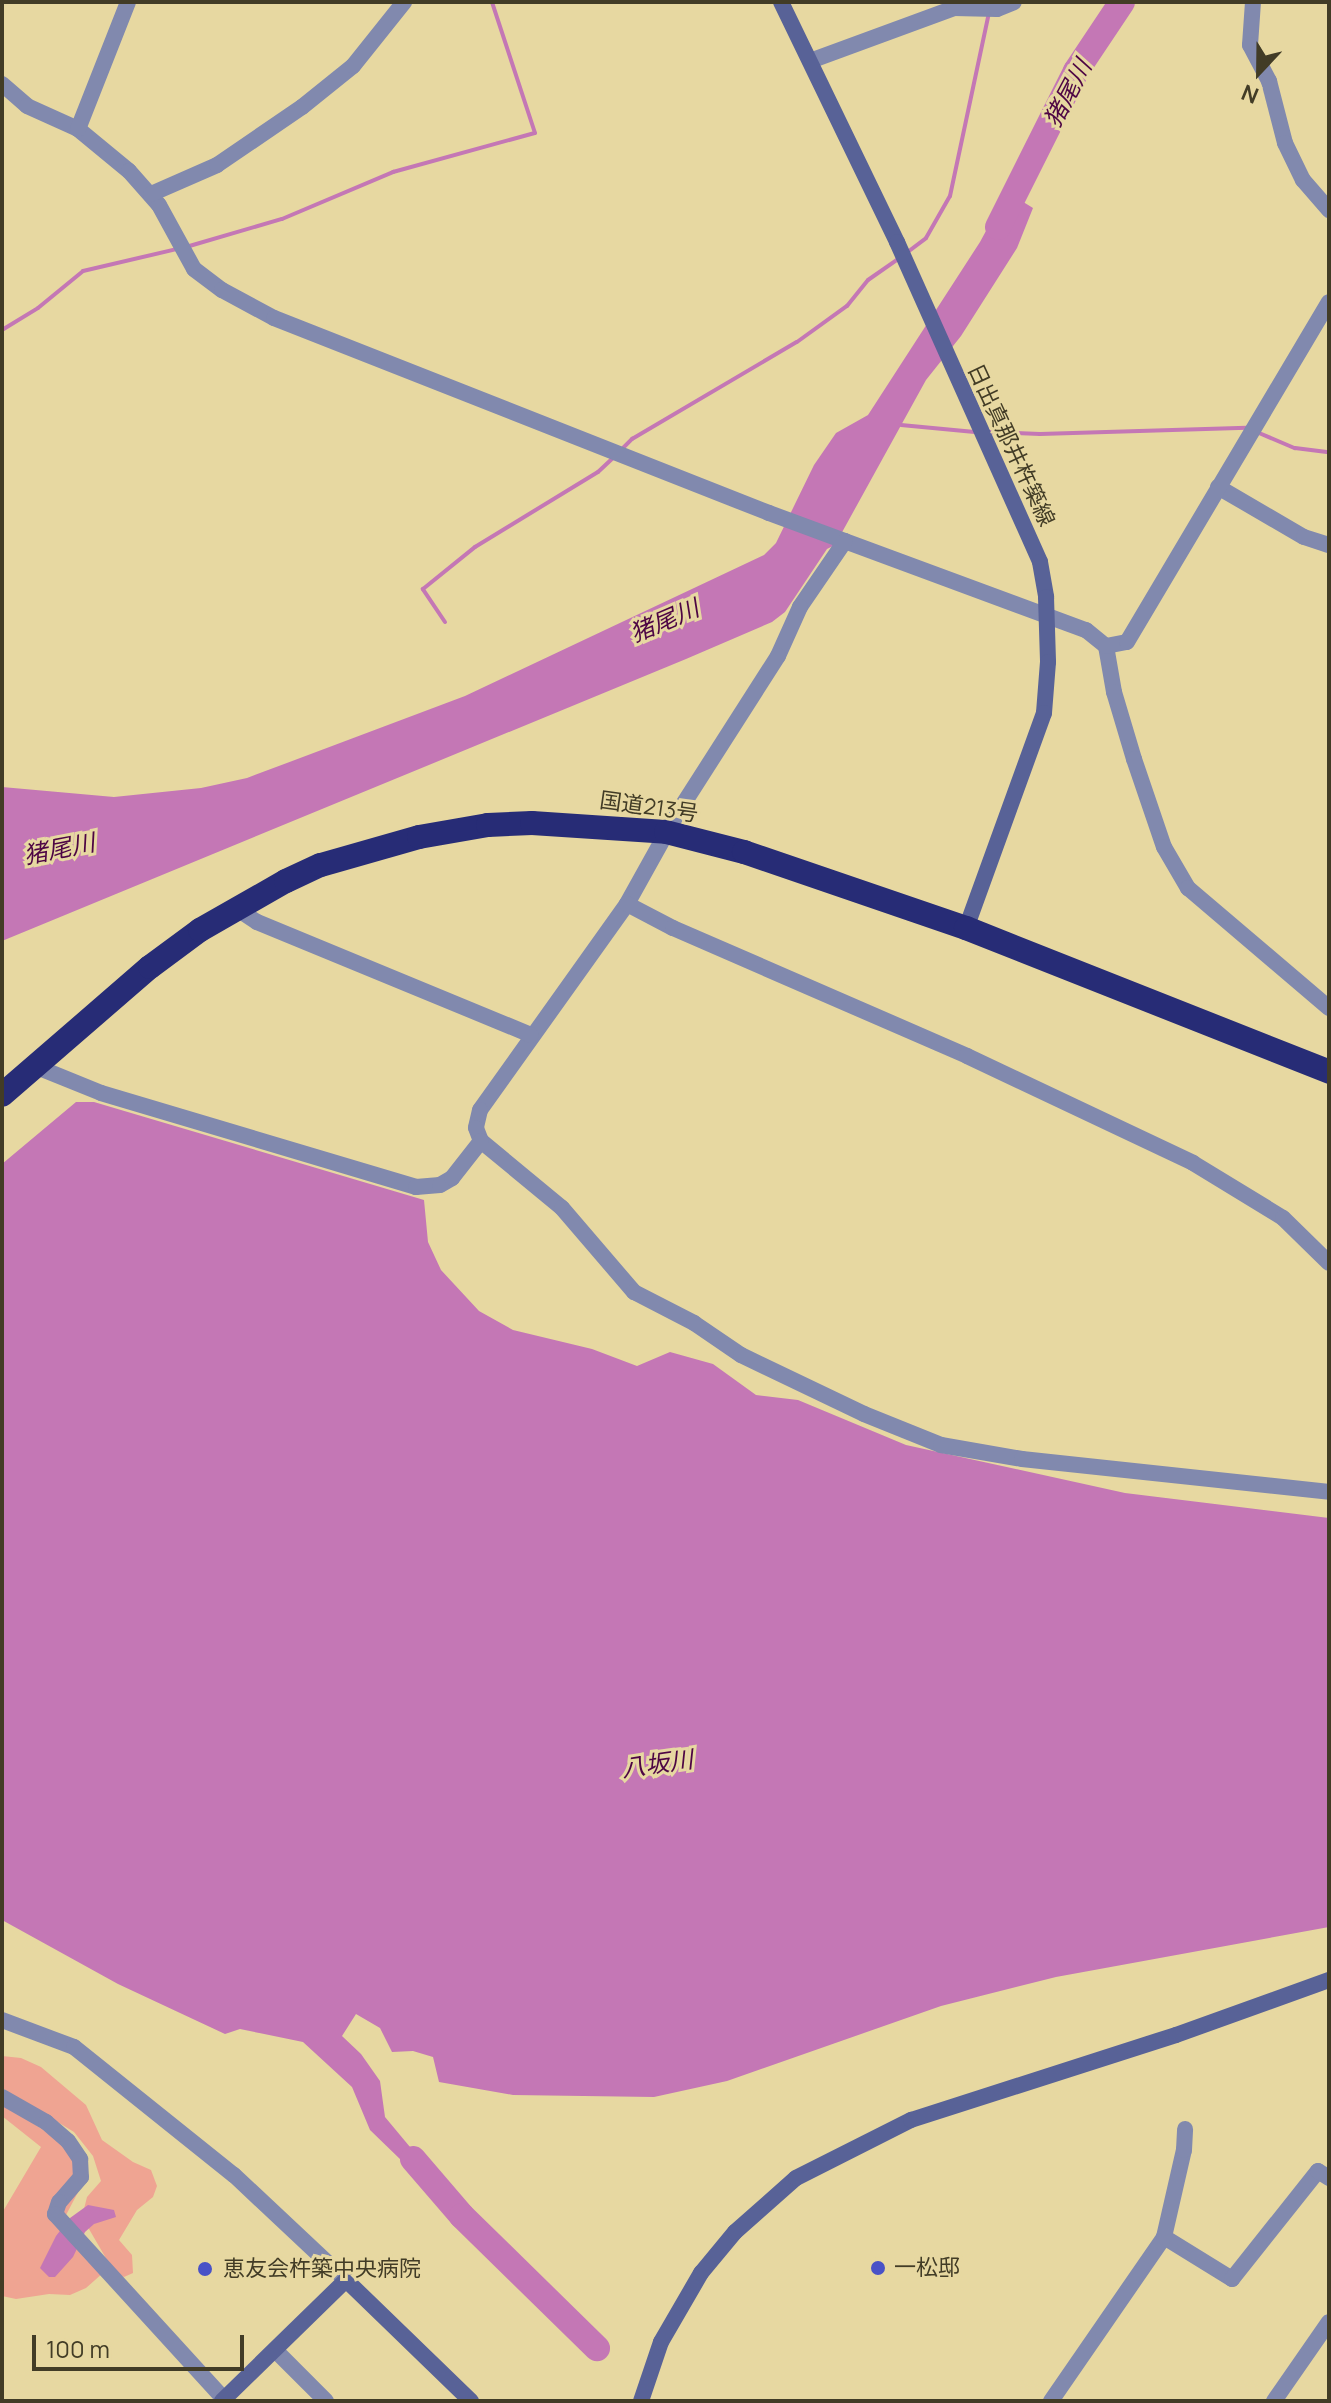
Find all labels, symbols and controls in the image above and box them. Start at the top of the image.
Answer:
north arrow [1219,32,1299,112]
water label: 猪尾川 [1037,54,1097,132]
text: N [1237,77,1263,111]
street label: 日出真那井杵築線 [962,360,1060,530]
water label: 猪尾川 [625,593,703,647]
street label: 国道213号 [598,787,700,827]
water label: 猪尾川 [21,827,97,869]
water label: 八坂川 [619,1744,695,1782]
place label: 一松邸 [894,2255,960,2281]
place label: 恵友会杵築中央病院 [223,2256,421,2282]
marker: 恵友会杵築中央病院 [194,2258,216,2280]
marker: 一松邸 [869,2259,887,2277]
scale bar [36,2319,248,2369]
text: 100 m [46,2332,110,2365]

